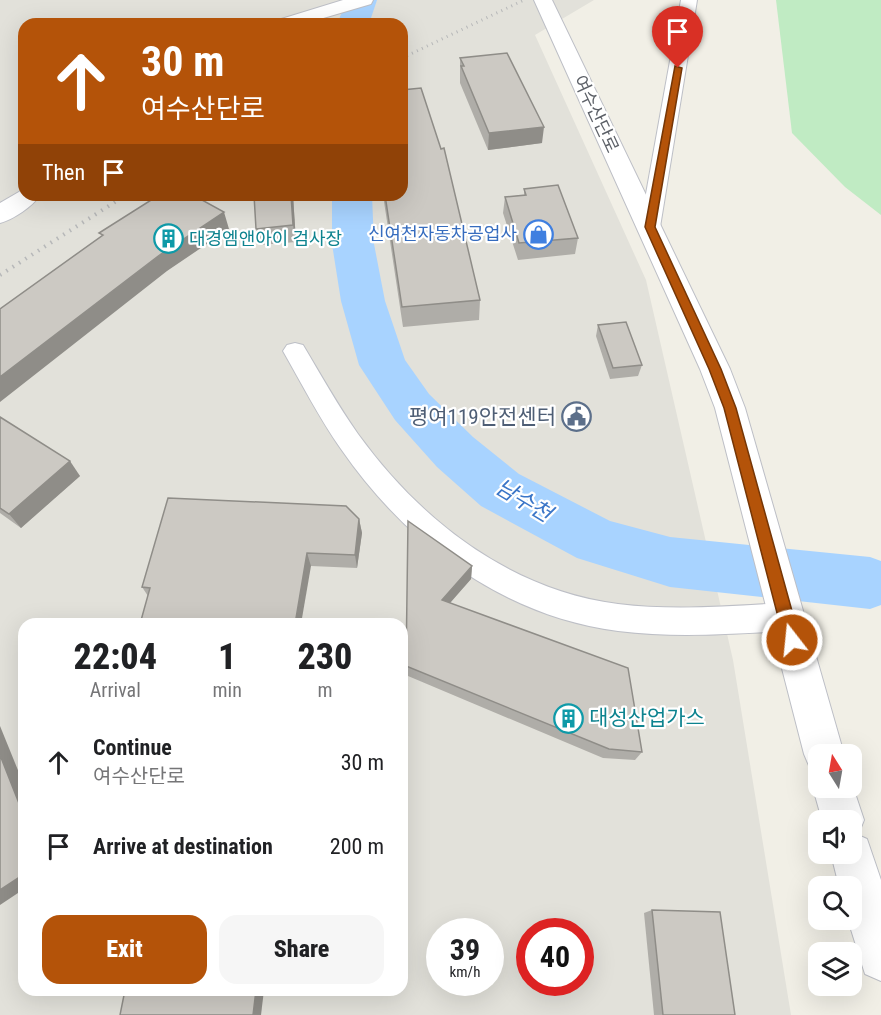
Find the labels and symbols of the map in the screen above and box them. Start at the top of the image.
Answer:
pin [652,6,703,68]
street label: 여수산단로 [569,72,623,156]
shop icon: 신여천자동차공업사 [522,218,554,250]
building icon: 대경엠앤아이 검사장 [152,223,184,255]
place label: 신여천자동차공업사 [368,223,517,244]
place label: 대경엠앤아이 검사장 [189,228,342,249]
public building icon: 평여119안전센터 [561,401,593,433]
place label: 평여119안전센터 [409,405,556,429]
water label: 남수천 [491,474,559,528]
position arrow [760,608,824,672]
building icon: 대성산업가스 [552,702,584,734]
place label: 대성산업가스 [589,706,705,730]
north arrow [808,744,862,798]
speed limit sign: 40 [516,918,594,996]

